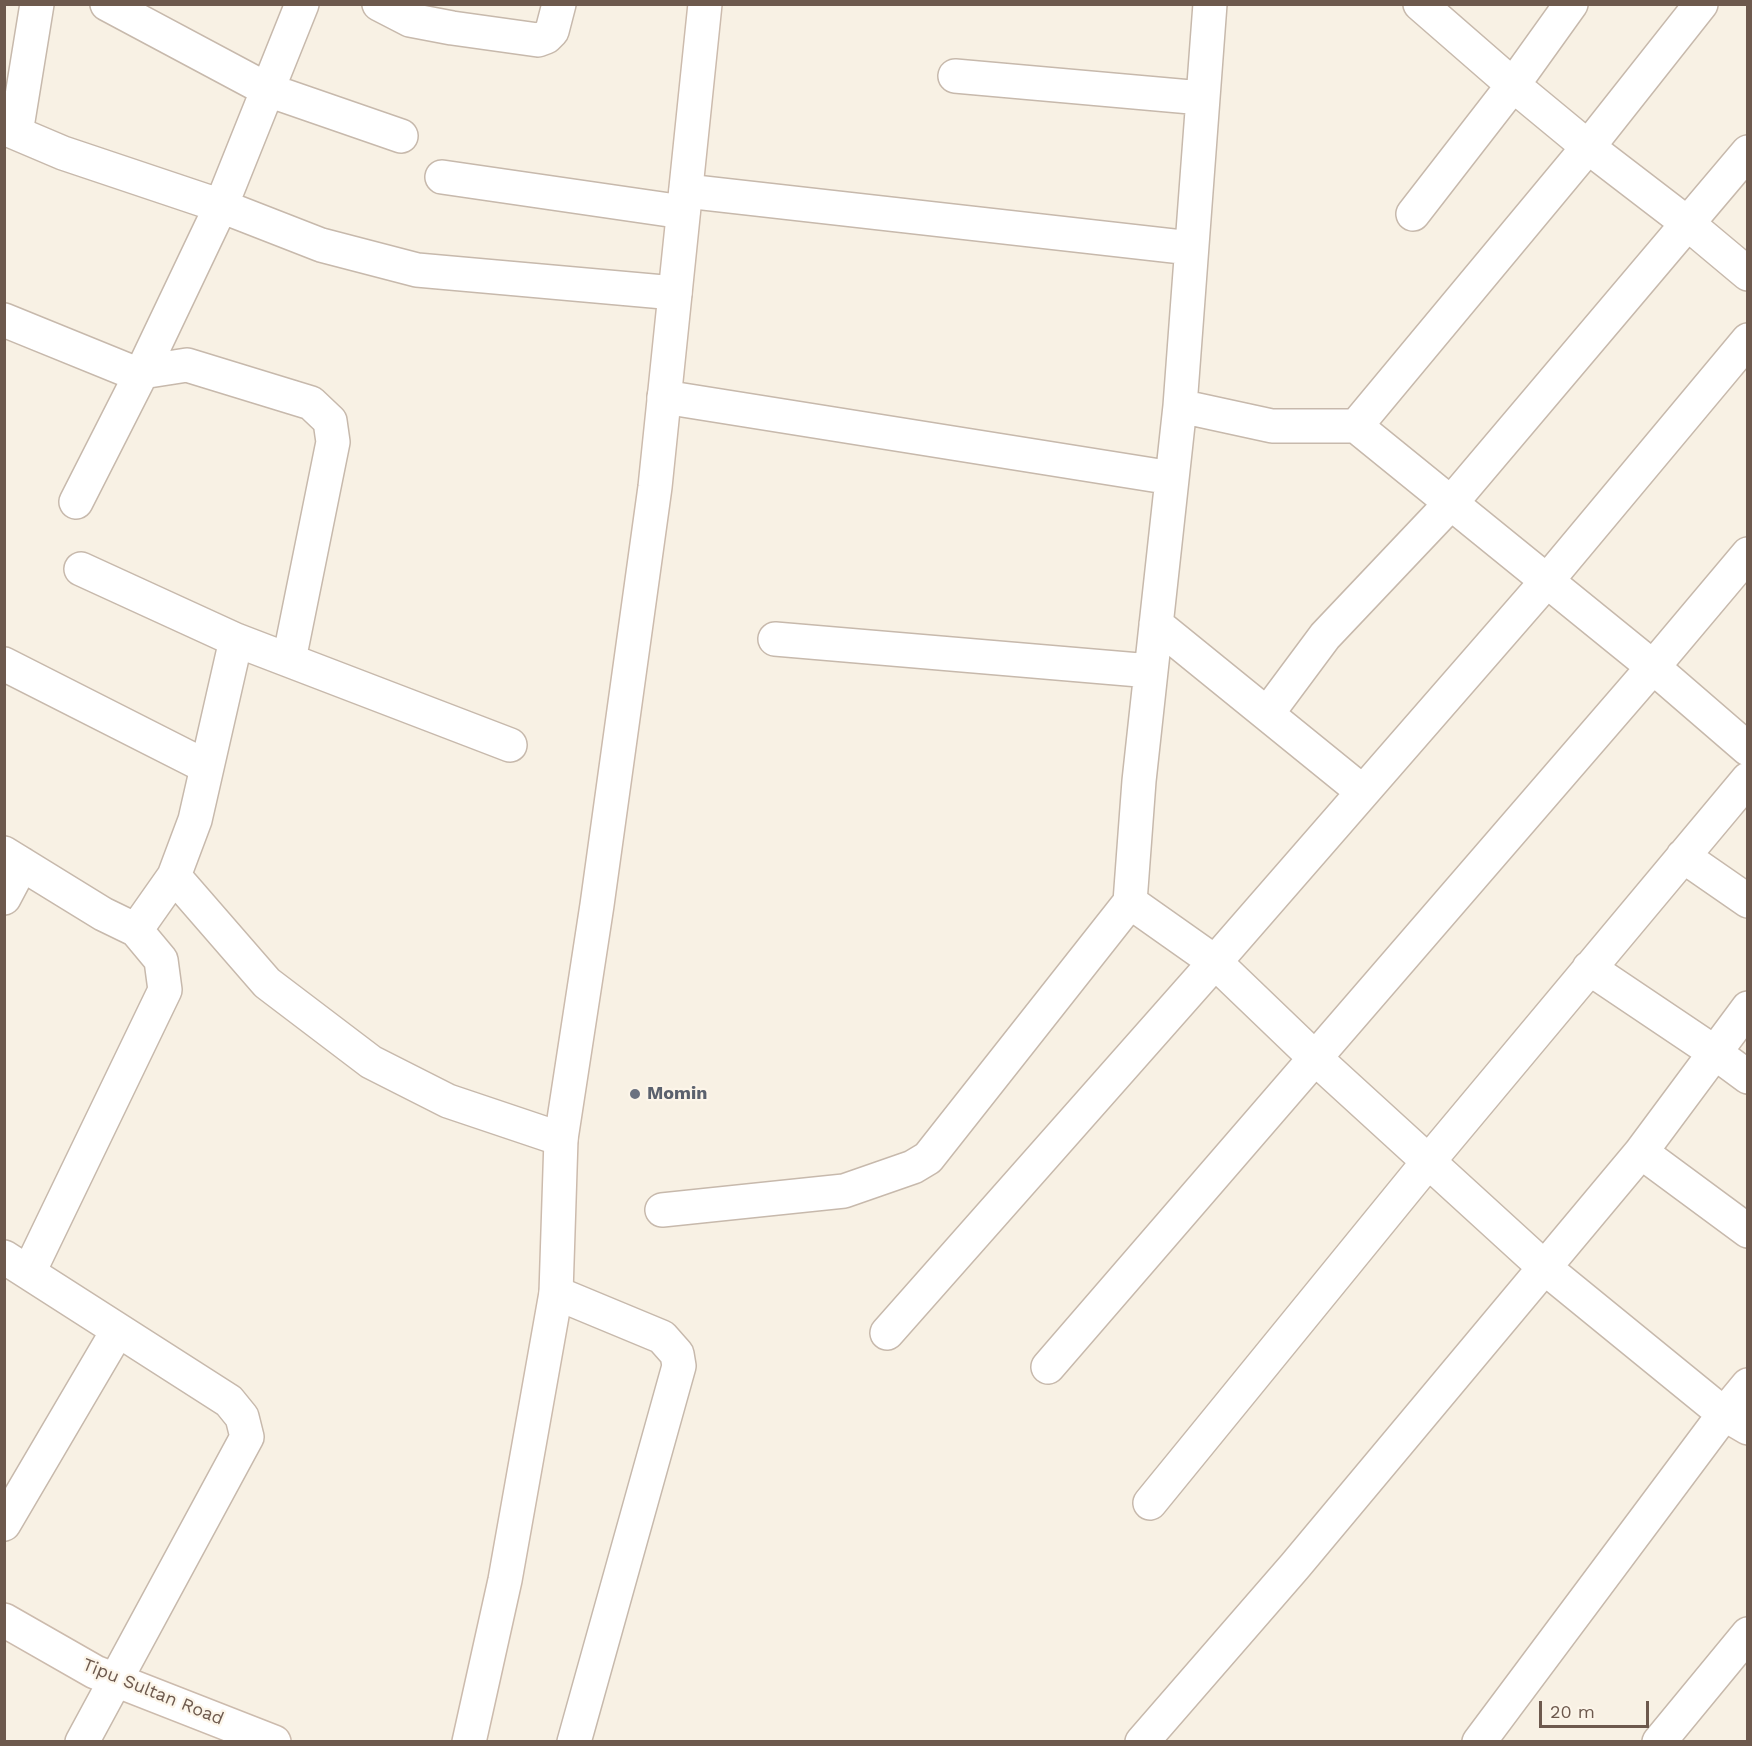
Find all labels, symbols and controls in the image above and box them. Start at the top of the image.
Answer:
place label: Momin [647,1083,707,1105]
marker: Momin [628,1087,642,1101]
street label: Tipu Sultan Road [79,1654,227,1730]
scale bar [1542,1689,1652,1727]
text: 20 m [1550,1701,1595,1722]

